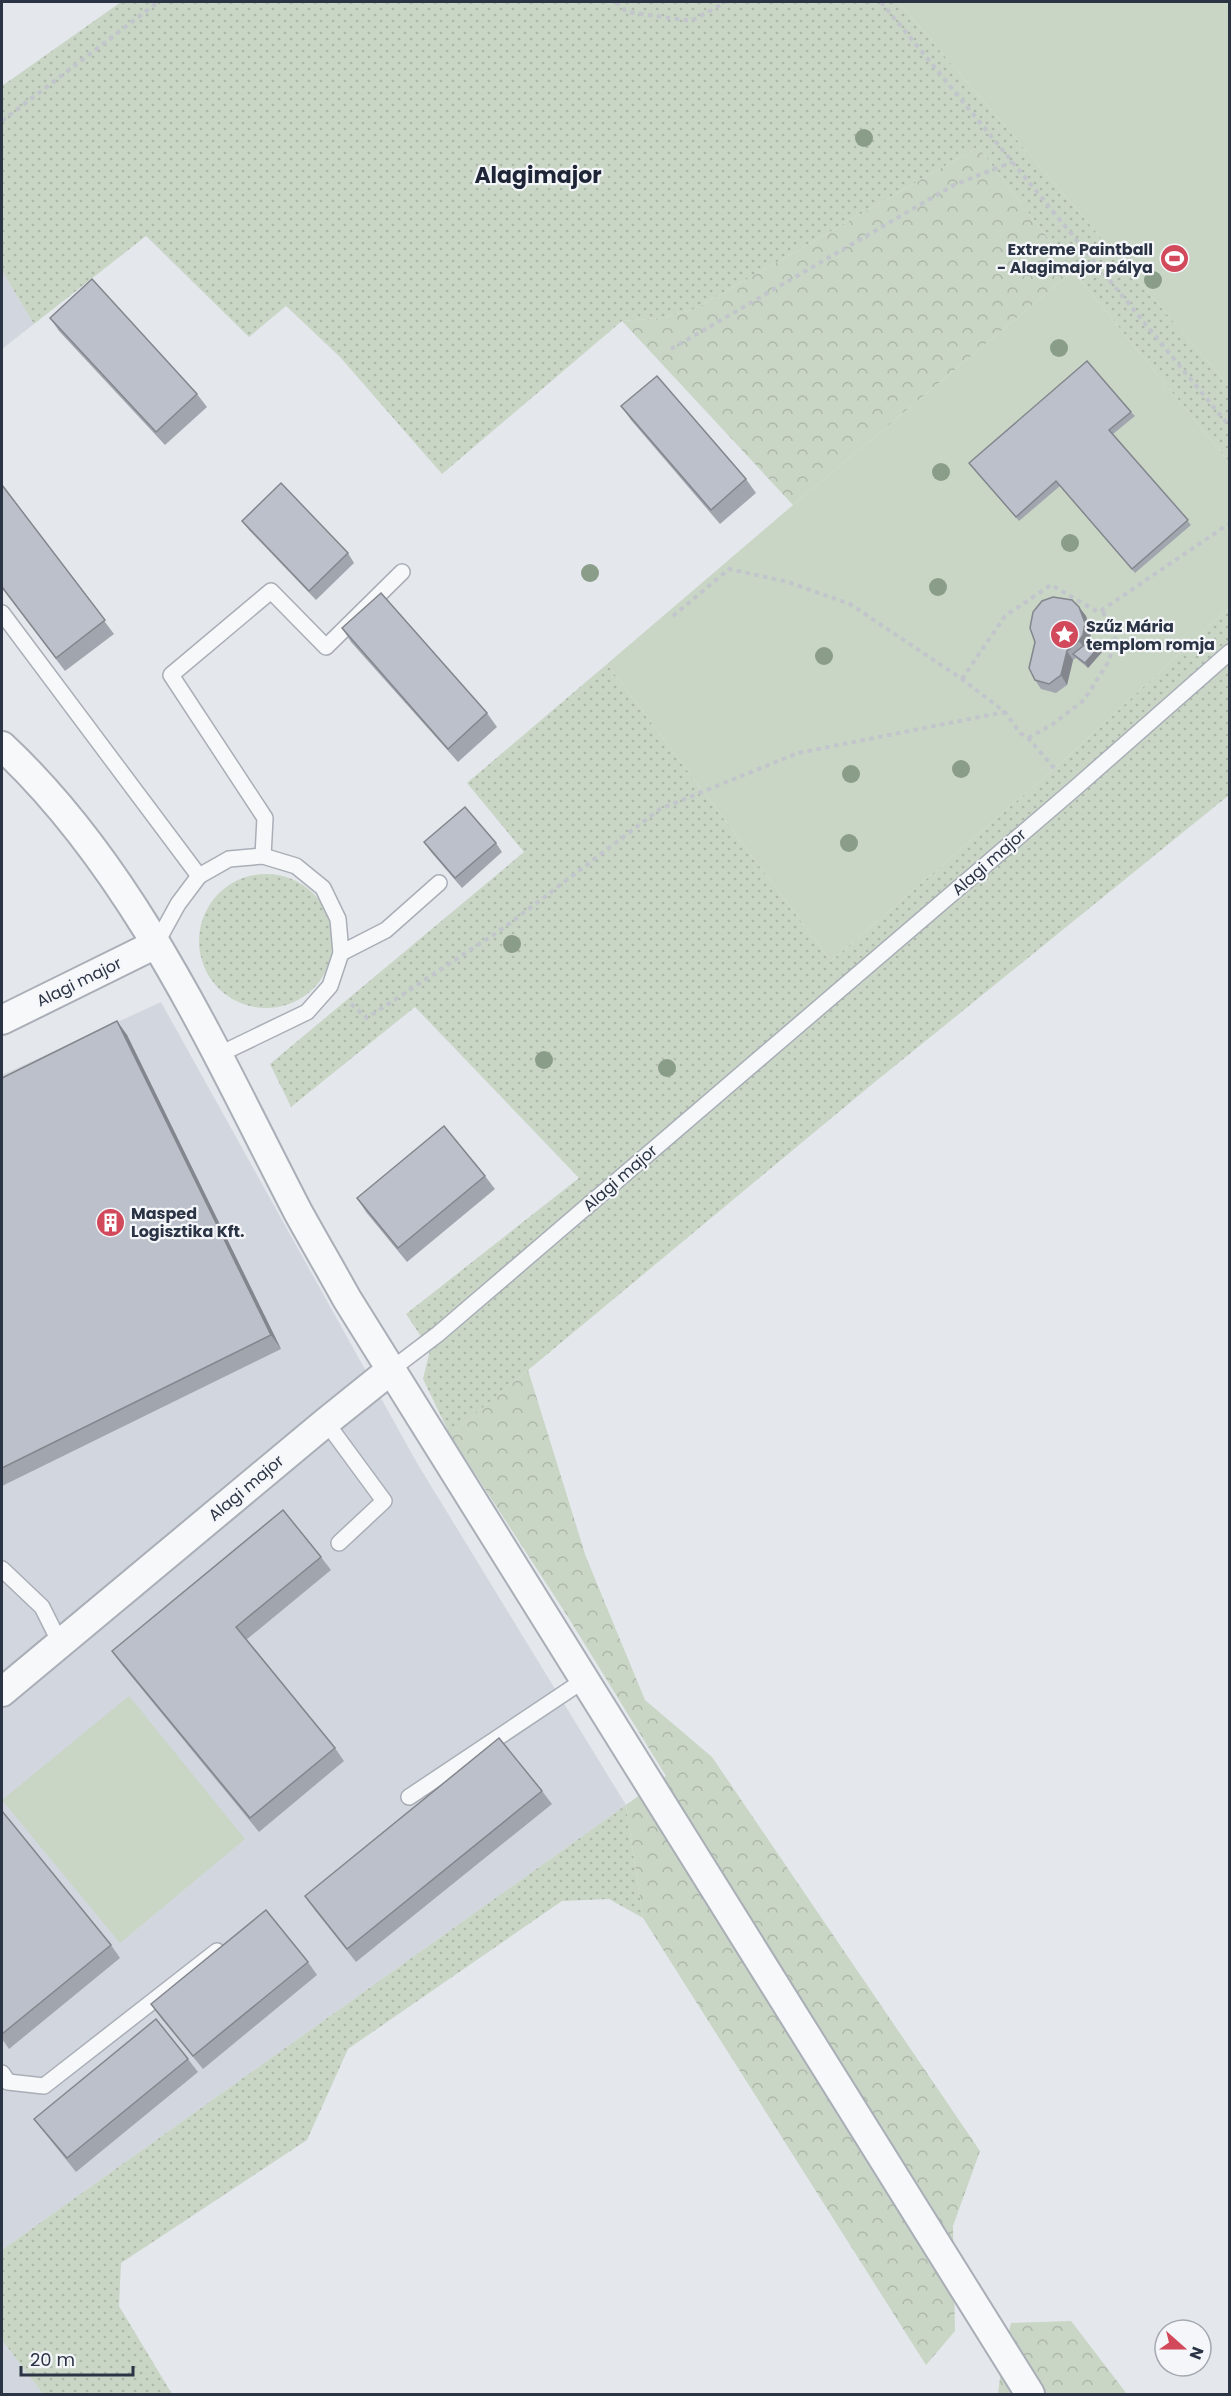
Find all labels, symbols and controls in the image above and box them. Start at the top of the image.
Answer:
district label: Alagimajor [474,160,602,191]
place label: Extreme Paintball - Alagimajor pálya [997,238,1153,279]
sports icon: Extreme Paintball - Alagimajor pálya [1158,242,1190,274]
place label: Szűz Mária templom romja [1086,615,1215,656]
place icon: Szűz Mária templom romja [1049,619,1081,651]
street label: Alagi major [947,823,1031,901]
street label: Alagi major [33,951,125,1013]
street label: Alagi major [578,1139,662,1217]
place label: Masped Logisztika Kft. [131,1202,245,1243]
building icon: Masped Logisztika Kft. [94,1206,126,1238]
street label: Alagi major [203,1450,289,1526]
north arrow [1153,2318,1213,2378]
scale bar [21,2339,134,2377]
text: N [1184,2343,1209,2363]
text: 20 m [30,2347,75,2372]

